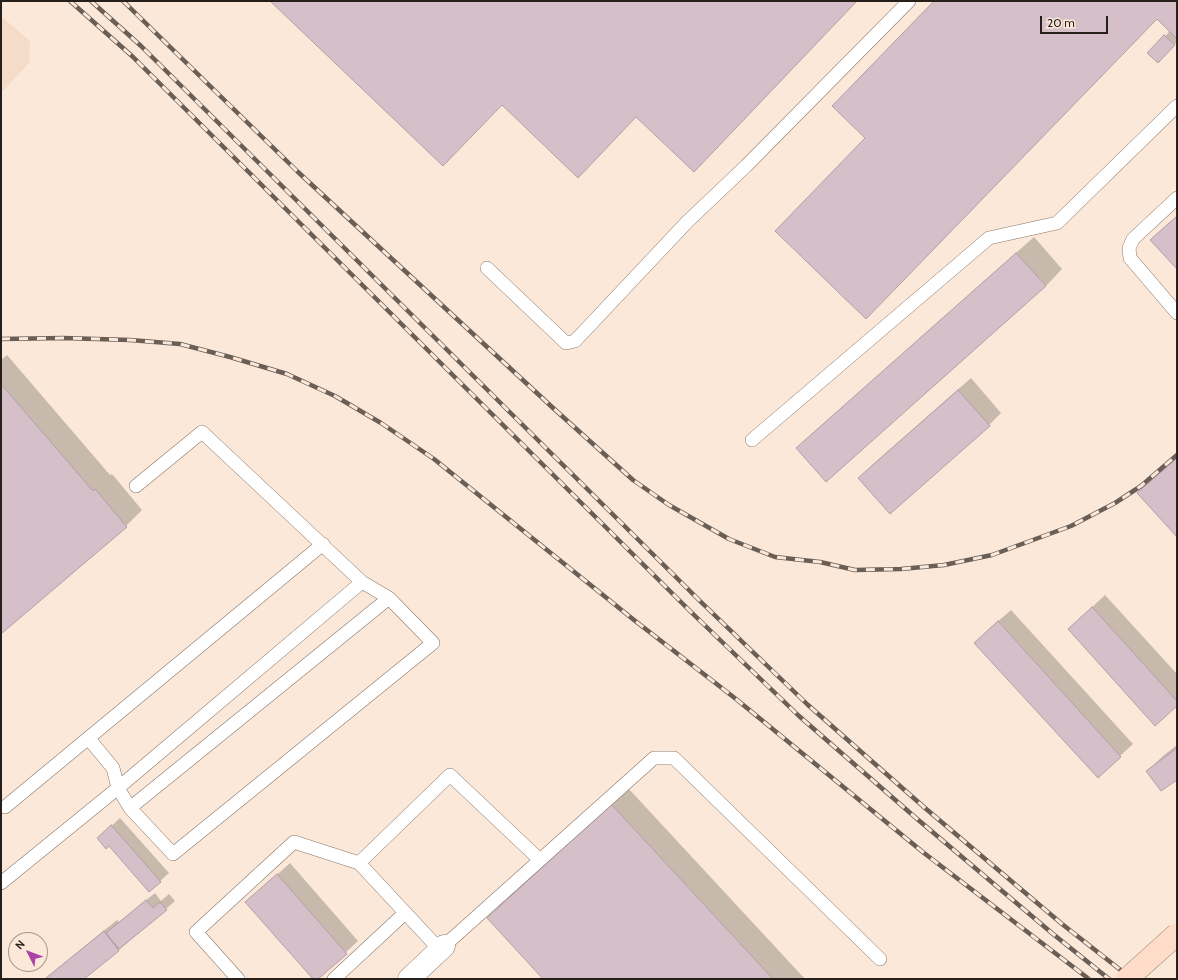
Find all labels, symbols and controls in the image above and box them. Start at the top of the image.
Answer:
scale bar [1042,8,1110,34]
text: 20 m [1047,15,1075,30]
north arrow [8,932,48,972]
text: N [12,937,28,952]

